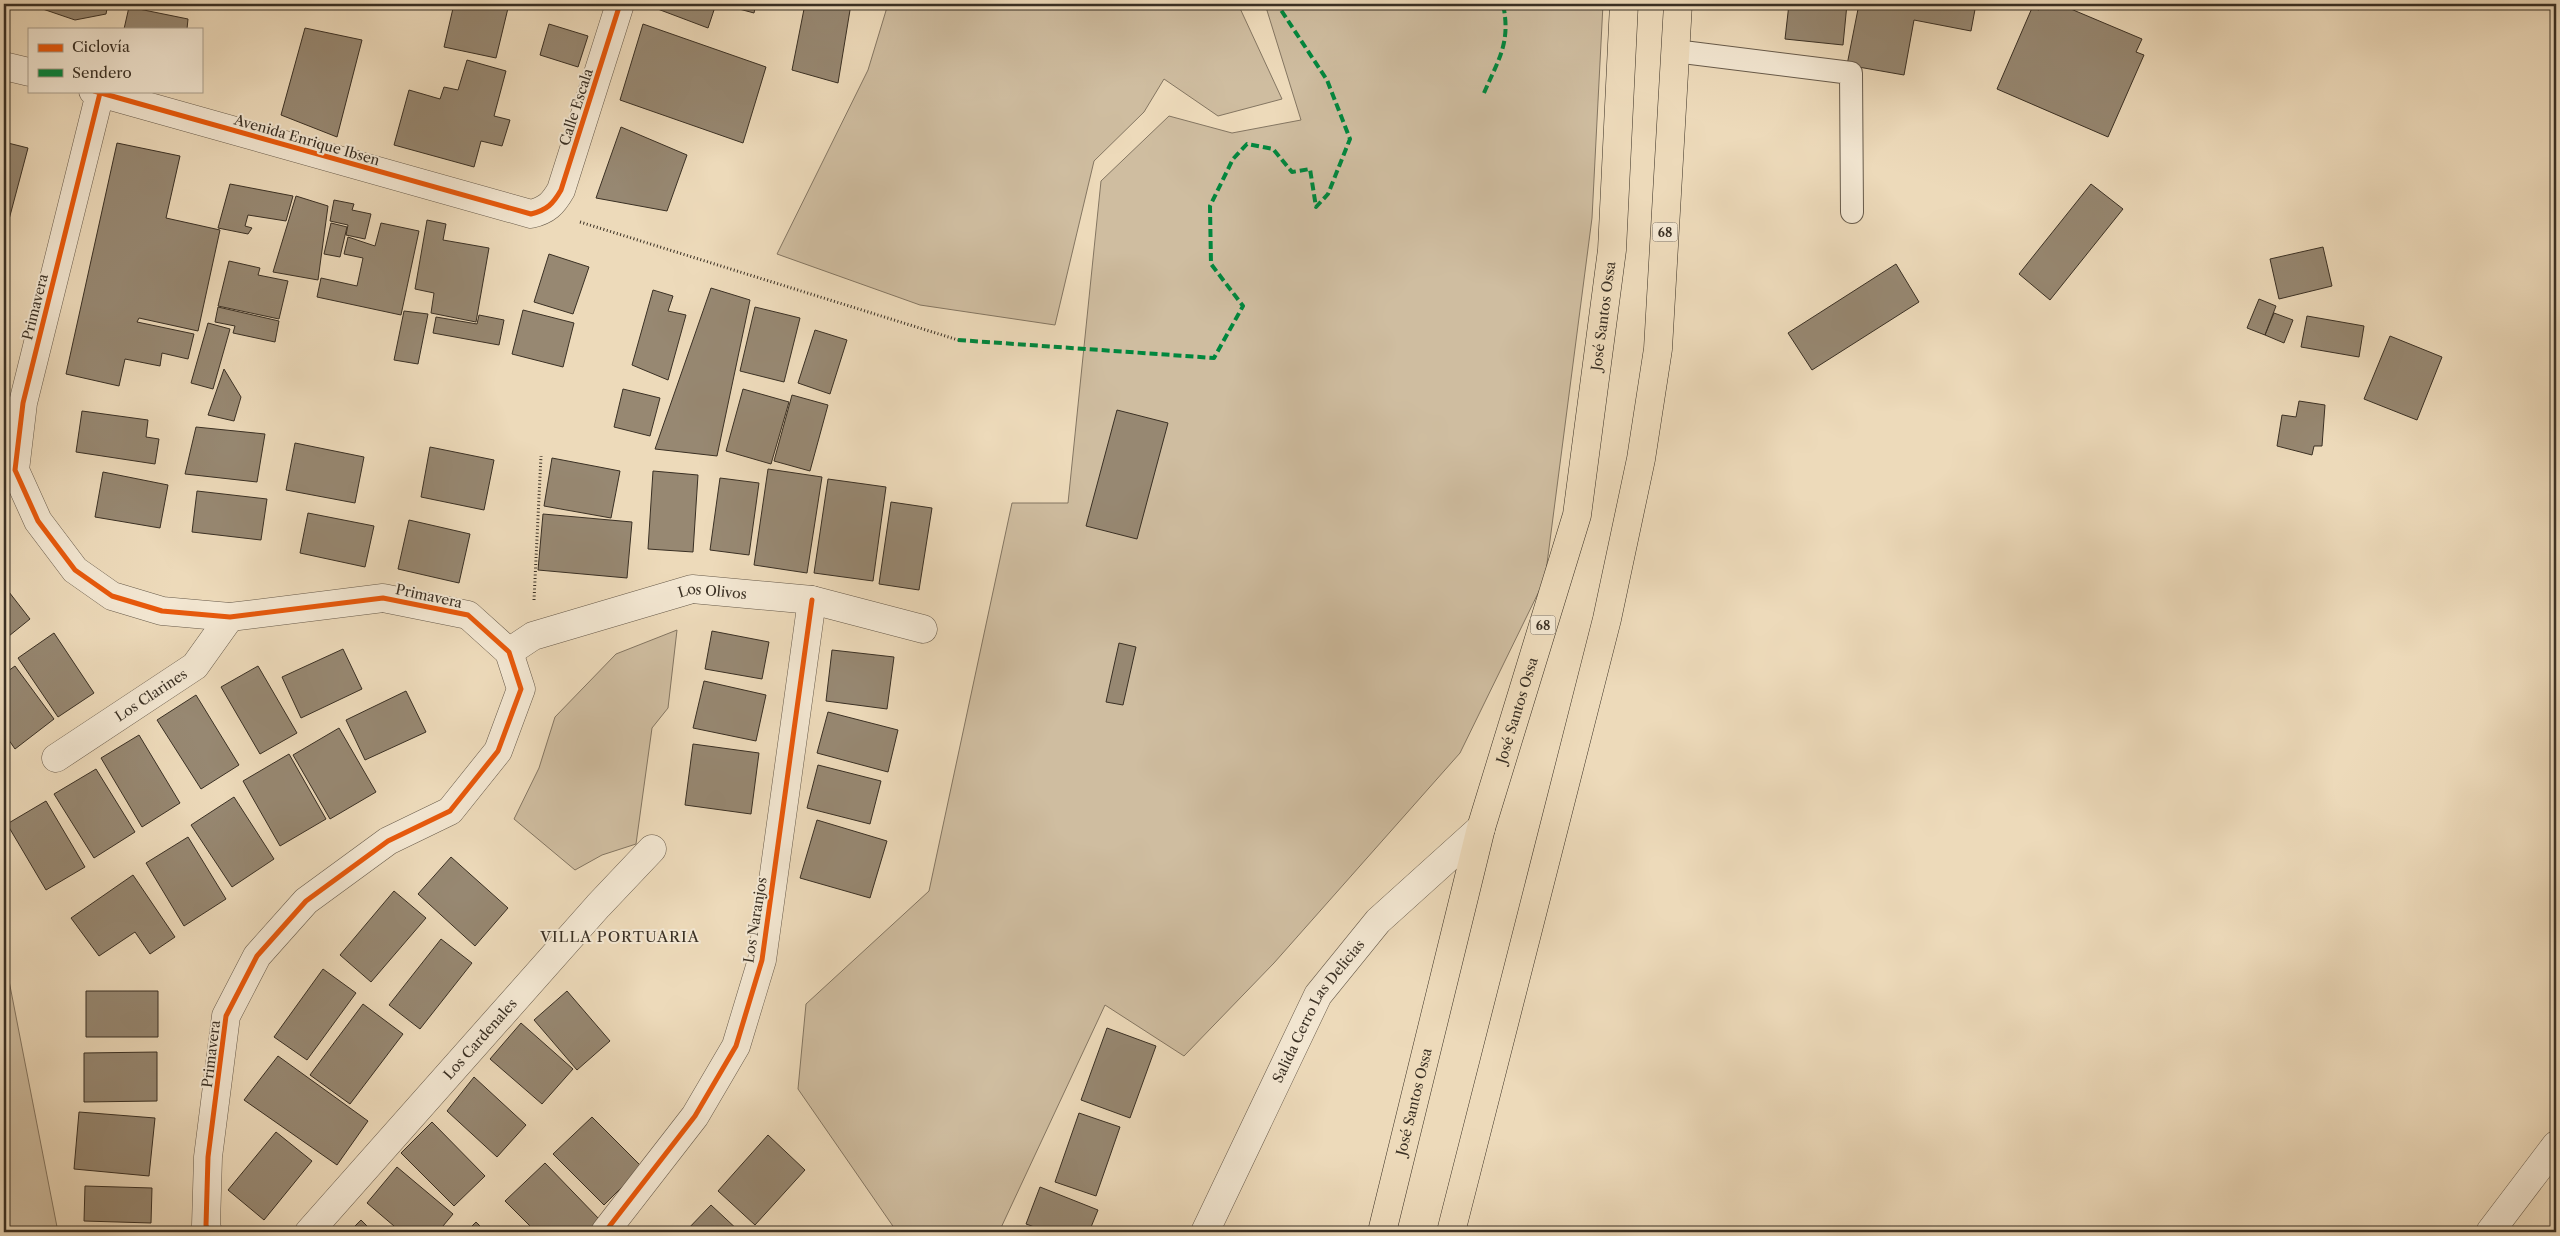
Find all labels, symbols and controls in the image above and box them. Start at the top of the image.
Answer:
legend [28,28,202,92]
text: Ciclovía [72,37,130,56]
text: Sendero [72,63,132,82]
street label: Calle Escala [555,66,597,148]
street label: Avenida Enrique Ibsen [231,110,382,169]
road number: 68 [1652,222,1678,242]
street label: José Santos Ossa [1587,260,1619,374]
street label: Primavera [18,271,52,342]
street label: Los Olivos [676,579,748,603]
street label: Primavera [394,580,465,612]
road number: 68 [1530,616,1556,634]
street label: José Santos Ossa [1492,654,1542,768]
street label: Los Clarines [112,665,191,725]
street label: Los Naranjos [739,876,771,964]
district label: VILLA PORTUARIA [539,927,700,946]
street label: Salida Cerro Las Delicias [1268,936,1369,1086]
street label: Los Cardenales [440,995,521,1083]
street label: Primavera [198,1019,224,1089]
street label: José Santos Ossa [1392,1046,1436,1159]

